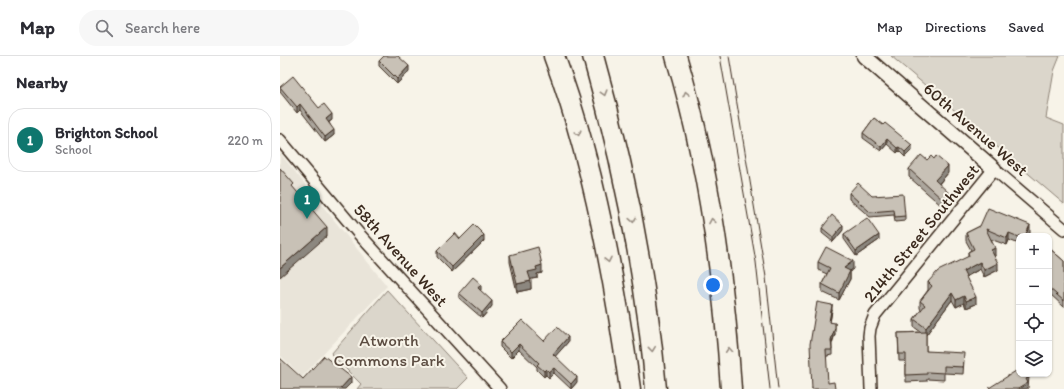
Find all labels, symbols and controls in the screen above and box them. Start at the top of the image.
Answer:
search box [79,10,359,46]
text: Map [20,16,55,39]
icon: search [93,17,115,39]
text: Search here [125,19,200,37]
text: Map [877,19,903,36]
text: Directions [925,19,986,36]
text: Saved [1008,19,1044,36]
text: Nearby [16,72,68,92]
street label: 60th Avenue West [920,78,1032,180]
one-way arrow [599,90,608,97]
one-way arrow [682,91,690,97]
text: Brighton School [55,124,158,142]
one-way arrow [573,129,582,136]
text: 1 [27,133,33,148]
text: 220 m [227,133,263,148]
text: School [55,142,92,157]
street label: 214th Street Southwest [859,160,983,306]
pin: 1 [294,186,320,219]
street label: 58th Avenue West [350,200,452,310]
one-way arrow [628,217,637,223]
one-way arrow [708,218,717,224]
map controls [1016,233,1052,377]
button: + [1016,233,1052,269]
one-way arrow [604,256,612,263]
button: − [1016,269,1052,305]
your location [703,275,723,295]
button: locate [1016,305,1052,341]
park label: Atworth Commons Park [333,330,445,370]
button: layers [1016,341,1052,377]
one-way arrow [647,346,656,352]
one-way arrow [724,347,733,353]

